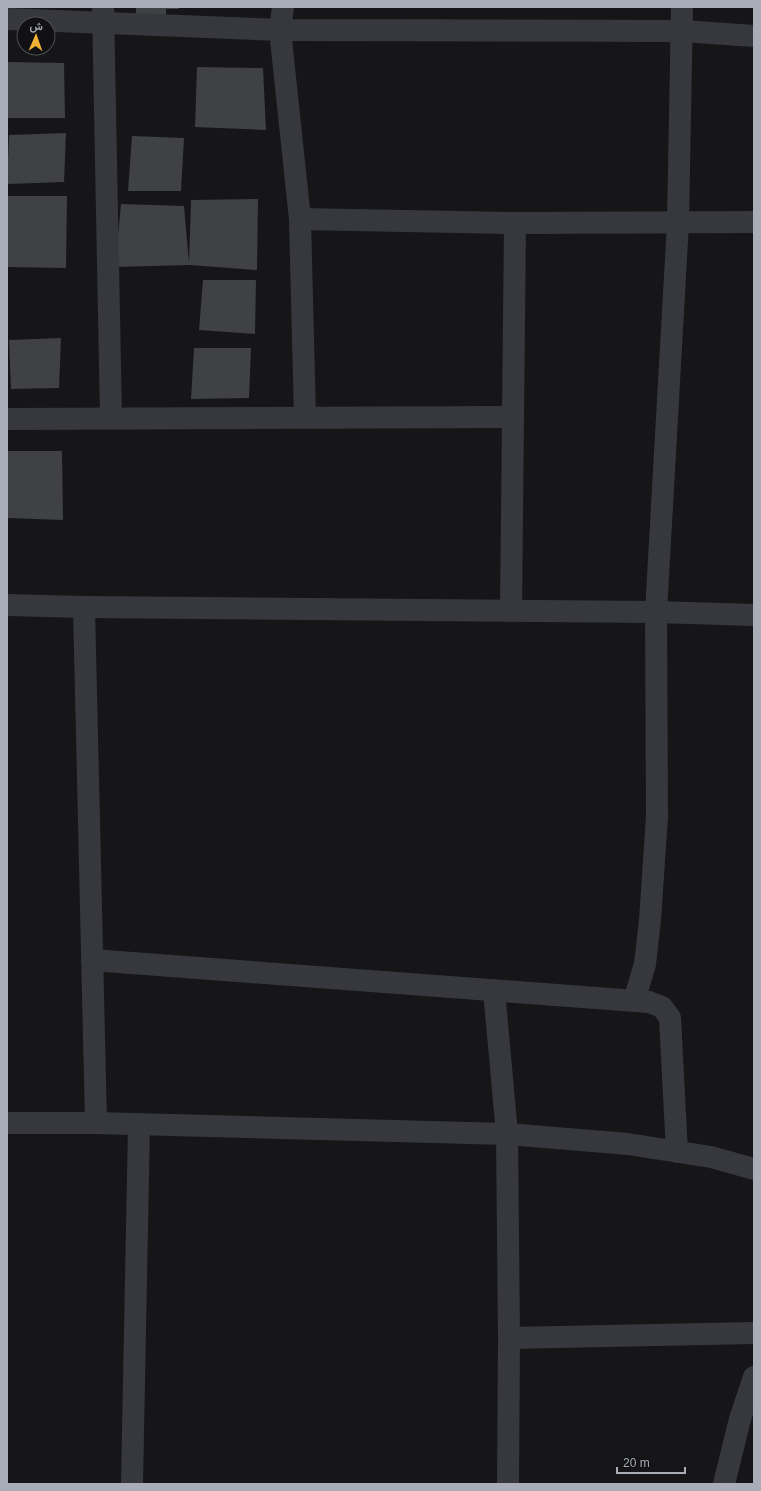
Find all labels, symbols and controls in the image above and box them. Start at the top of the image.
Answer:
north arrow [16,16,56,56]
text: ش [29,20,43,33]
scale bar [617,1449,685,1475]
text: 20 m [623,1456,650,1470]

